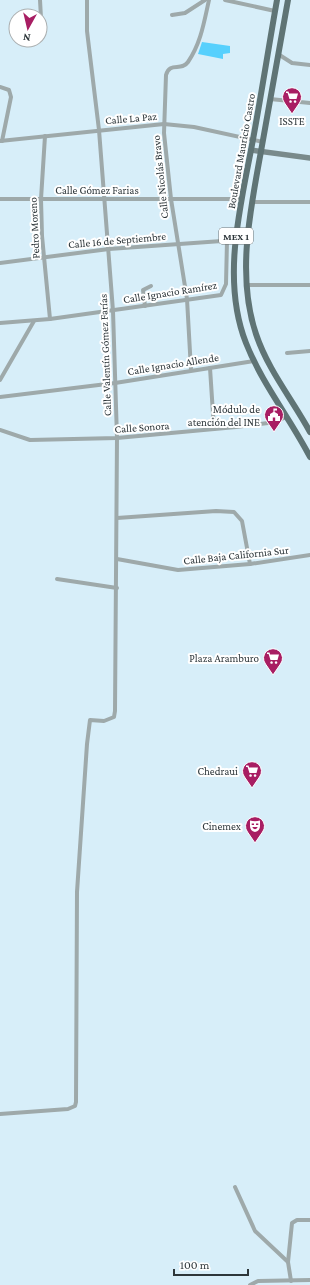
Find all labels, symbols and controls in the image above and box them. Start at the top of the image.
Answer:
north arrow [8,8,48,48]
text: N [22,31,31,44]
supermarket icon: ISSTE [281,86,303,114]
street label: Boulevard Mauricio Castro [225,92,257,210]
street label: Calle La Paz [105,110,158,126]
place label: ISSTE [279,115,305,127]
street label: Calle Nicolás Bravo [150,134,170,219]
street label: Calle Gómez Farias [55,184,139,196]
street label: Pedro Moreno [26,196,42,259]
road number: MEX 1 [219,228,253,244]
street label: Calle 16 de Septiembre [68,230,167,251]
street label: Calle Ignacio Ramírez [122,279,218,306]
street label: Calle Valentín Gómez Farías [97,294,113,416]
street label: Calle Ignacio Allende [127,351,220,378]
place label: Módulo de atención del INE [188,403,260,428]
public building icon: Módulo de atención del INE [263,404,285,432]
street label: Calle Sonora [114,419,170,435]
street label: Calle Baja California Sur [183,543,289,567]
supermarket icon: Plaza Aramburo [262,647,284,675]
place label: Plaza Aramburo [189,652,260,664]
supermarket icon: Chedraui [241,760,263,788]
place label: Chedraui [197,765,238,777]
theatre icon: Cinemex [244,815,266,843]
place label: Cinemex [202,820,241,832]
scale bar [174,1251,248,1277]
text: 100 m [180,1258,210,1272]

